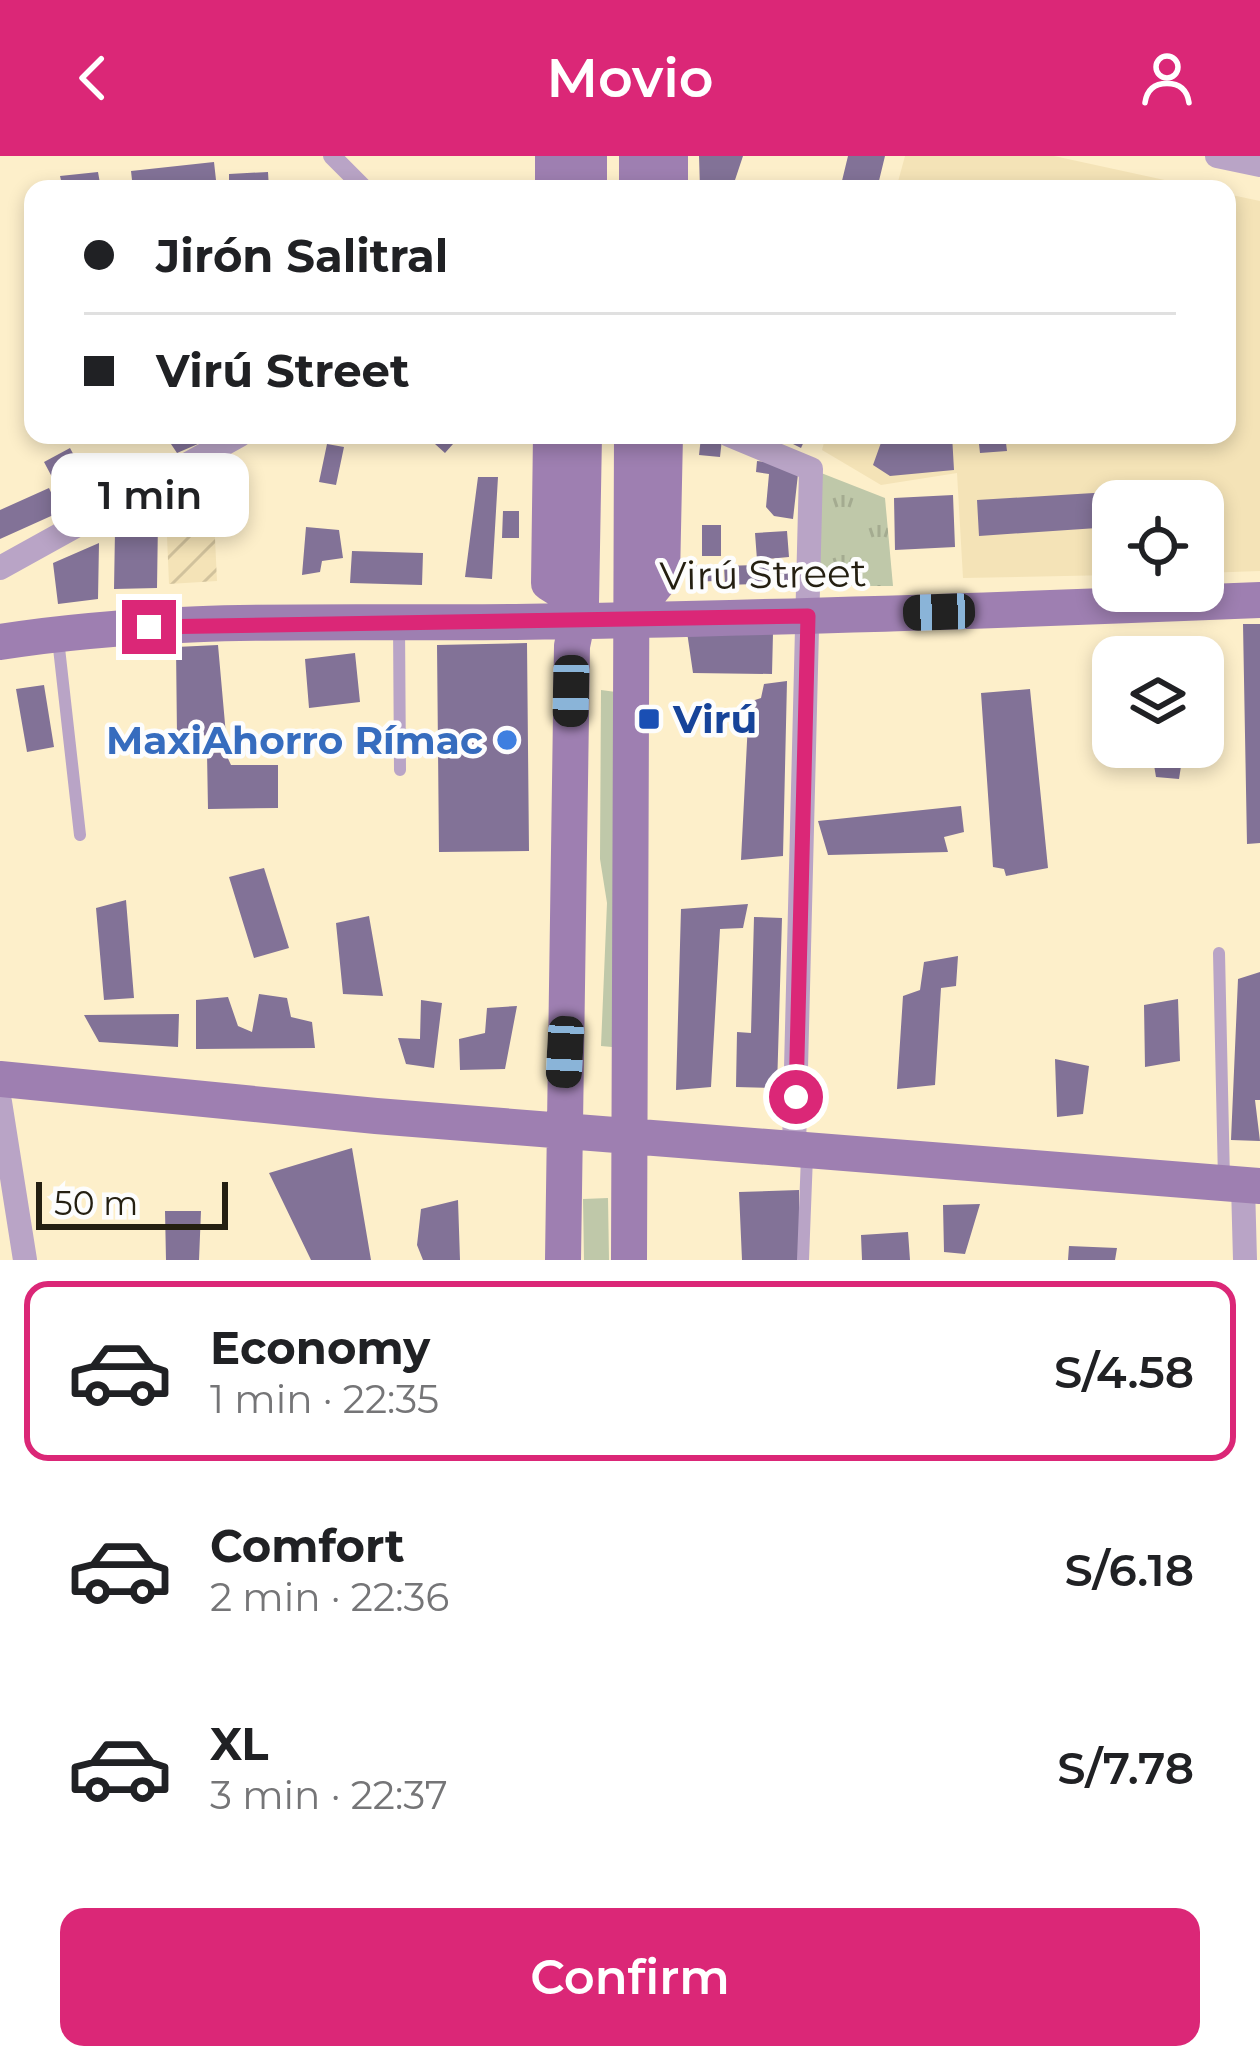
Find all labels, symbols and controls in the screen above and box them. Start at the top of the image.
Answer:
icon: back [60,45,126,111]
text: Movio [546,45,714,111]
icon: person [1134,45,1200,111]
text: Jirón Salitral [156,228,448,283]
text: Virú Street [156,343,410,398]
callout: 1 min [50,453,248,537]
text: 1 min [98,471,202,519]
map controls [1092,480,1224,768]
button: locate [1092,480,1224,612]
street label: Virú Street [659,548,867,600]
car [902,593,976,631]
route end [122,600,176,654]
button: layers [1092,636,1224,768]
car [552,655,590,727]
place label: Virú [672,695,757,743]
marker: Virú [636,706,662,732]
place label: MaxiAhorro Rímac [106,716,483,764]
marker: MaxiAhorro Rímac [494,727,520,753]
car [545,1015,585,1089]
route start [769,1070,823,1124]
scale bar [36,1176,228,1229]
text: 50 m [54,1183,138,1223]
icon: car [66,1317,174,1425]
text: Economy [210,1320,430,1375]
text: S/4.58 [1054,1344,1194,1399]
text: 1 min · 22:35 [210,1375,439,1423]
icon: car [66,1515,174,1623]
text: Comfort [210,1518,405,1573]
text: S/6.18 [1064,1542,1194,1597]
text: 2 min · 22:36 [210,1573,449,1621]
icon: car [66,1713,174,1821]
text: XL [210,1716,268,1771]
text: S/7.78 [1057,1740,1194,1795]
text: 3 min · 22:37 [210,1771,448,1819]
button: Confirm [60,1908,1200,2046]

